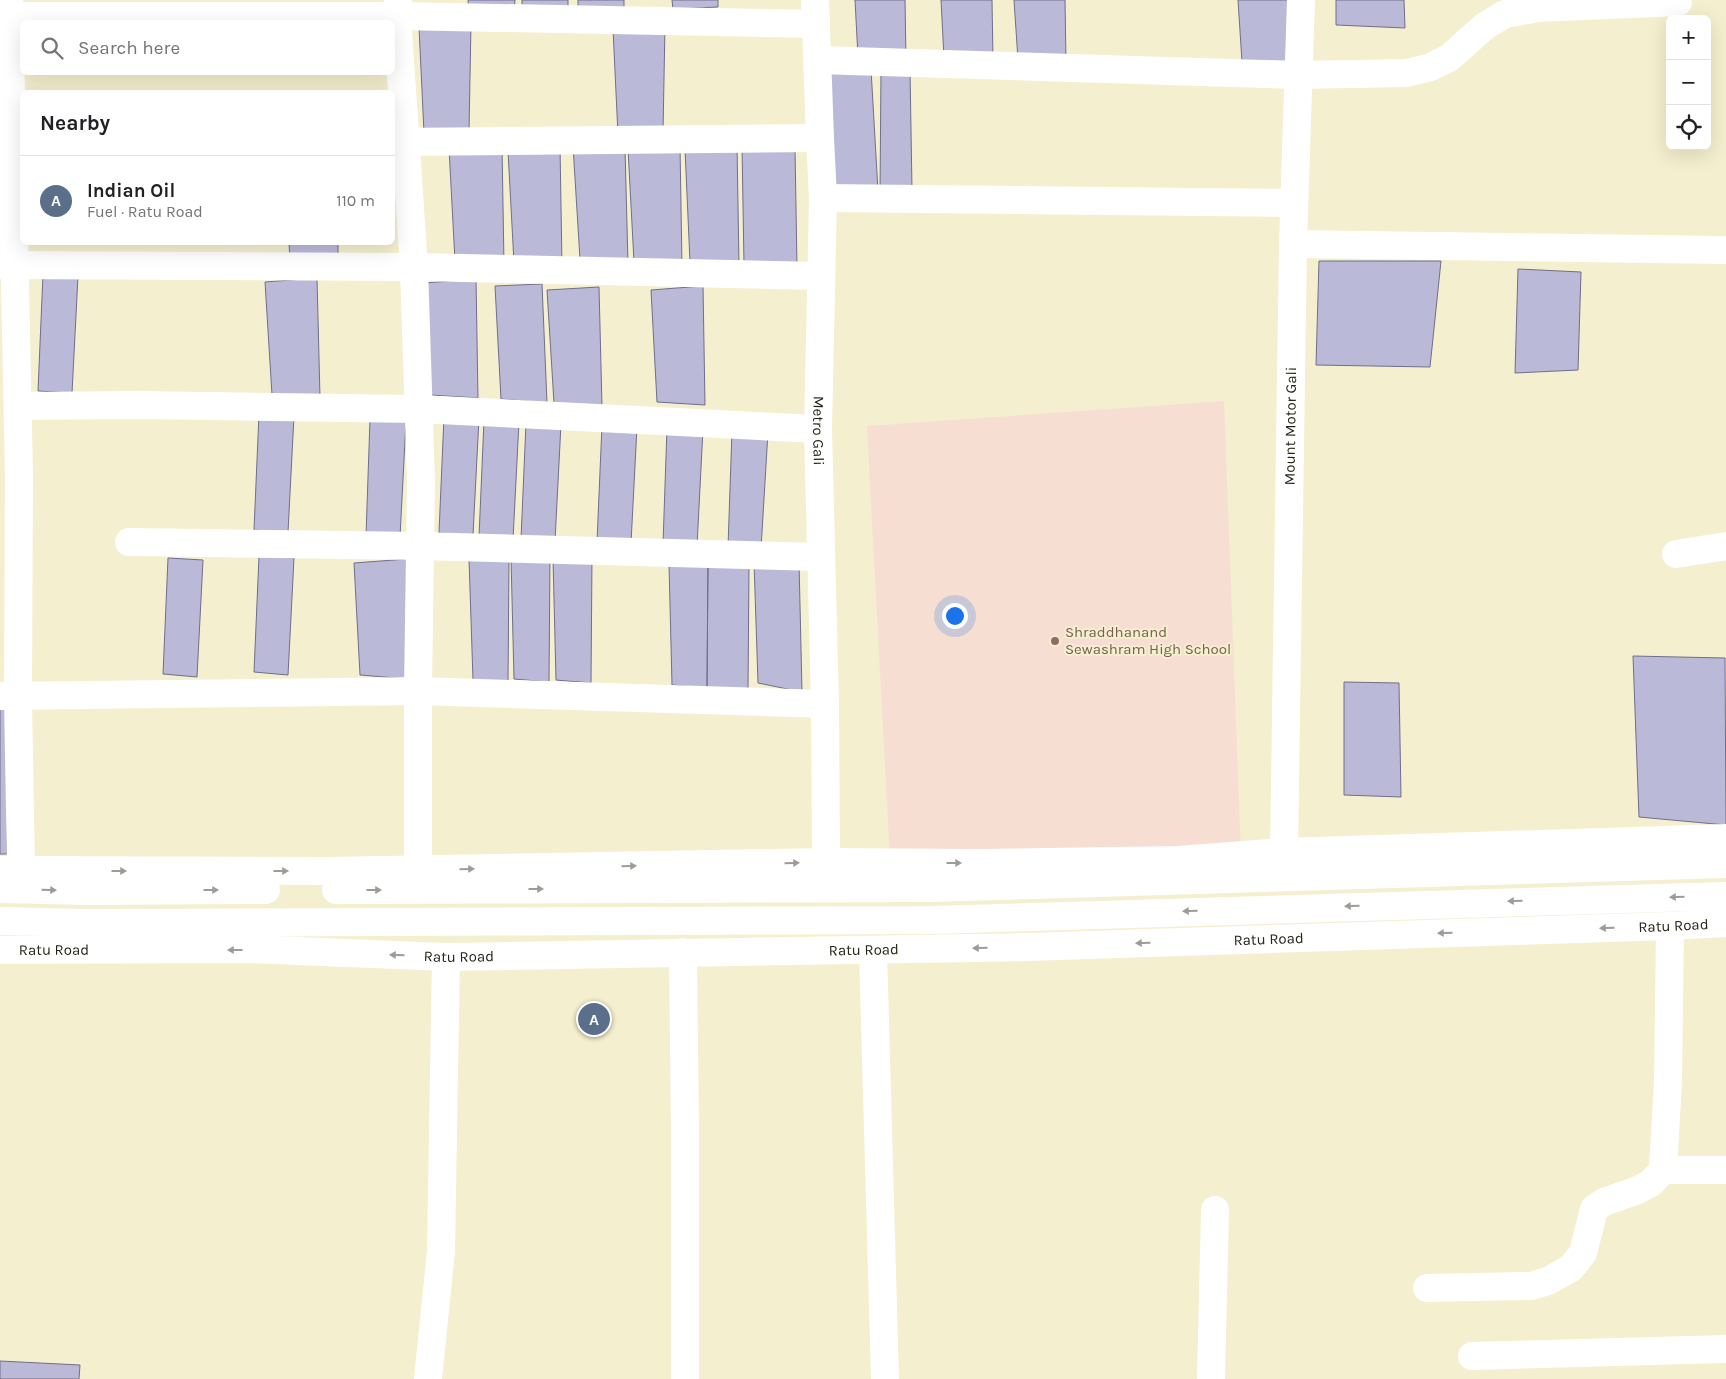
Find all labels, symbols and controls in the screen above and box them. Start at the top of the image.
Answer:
map controls [1666,15,1711,150]
button: + [1666,15,1711,60]
search box [20,20,395,75]
icon: search [38,34,66,62]
text: Search here [78,37,180,59]
button: − [1666,60,1711,105]
button: locate [1666,105,1711,150]
text: Nearby [40,111,110,135]
text: Indian Oil [87,180,175,202]
text: A [51,191,61,210]
text: 110 m [336,191,375,210]
text: Fuel · Ratu Road [87,202,203,221]
street label: Mount Motor Gali [1280,367,1300,486]
street label: Metro Gali [809,396,828,466]
your location [942,603,968,629]
place label: Shraddhanand Sewashram High School [1065,623,1231,658]
marker: Shraddhanand Sewashram High School [1049,635,1061,647]
one-way arrow [784,859,800,867]
one-way arrow [947,859,963,867]
one-way arrow [622,862,638,870]
one-way arrow [459,865,475,873]
one-way arrow [111,867,127,875]
one-way arrow [273,867,289,875]
one-way arrow [528,885,544,893]
one-way arrow [41,886,57,894]
one-way arrow [203,886,219,894]
one-way arrow [366,886,382,894]
one-way arrow [1669,893,1685,901]
one-way arrow [1507,897,1523,905]
one-way arrow [1344,903,1360,911]
one-way arrow [1182,908,1198,916]
street label: Ratu Road [1638,915,1709,936]
one-way arrow [1599,924,1615,932]
street label: Ratu Road [1233,929,1304,949]
one-way arrow [1437,929,1453,937]
one-way arrow [1134,939,1150,947]
street label: Ratu Road [828,940,899,959]
street label: Ratu Road [19,941,89,959]
one-way arrow [972,944,988,952]
one-way arrow [227,946,243,954]
street label: Ratu Road [423,947,494,966]
one-way arrow [389,951,405,959]
pin: A [578,1000,610,1038]

